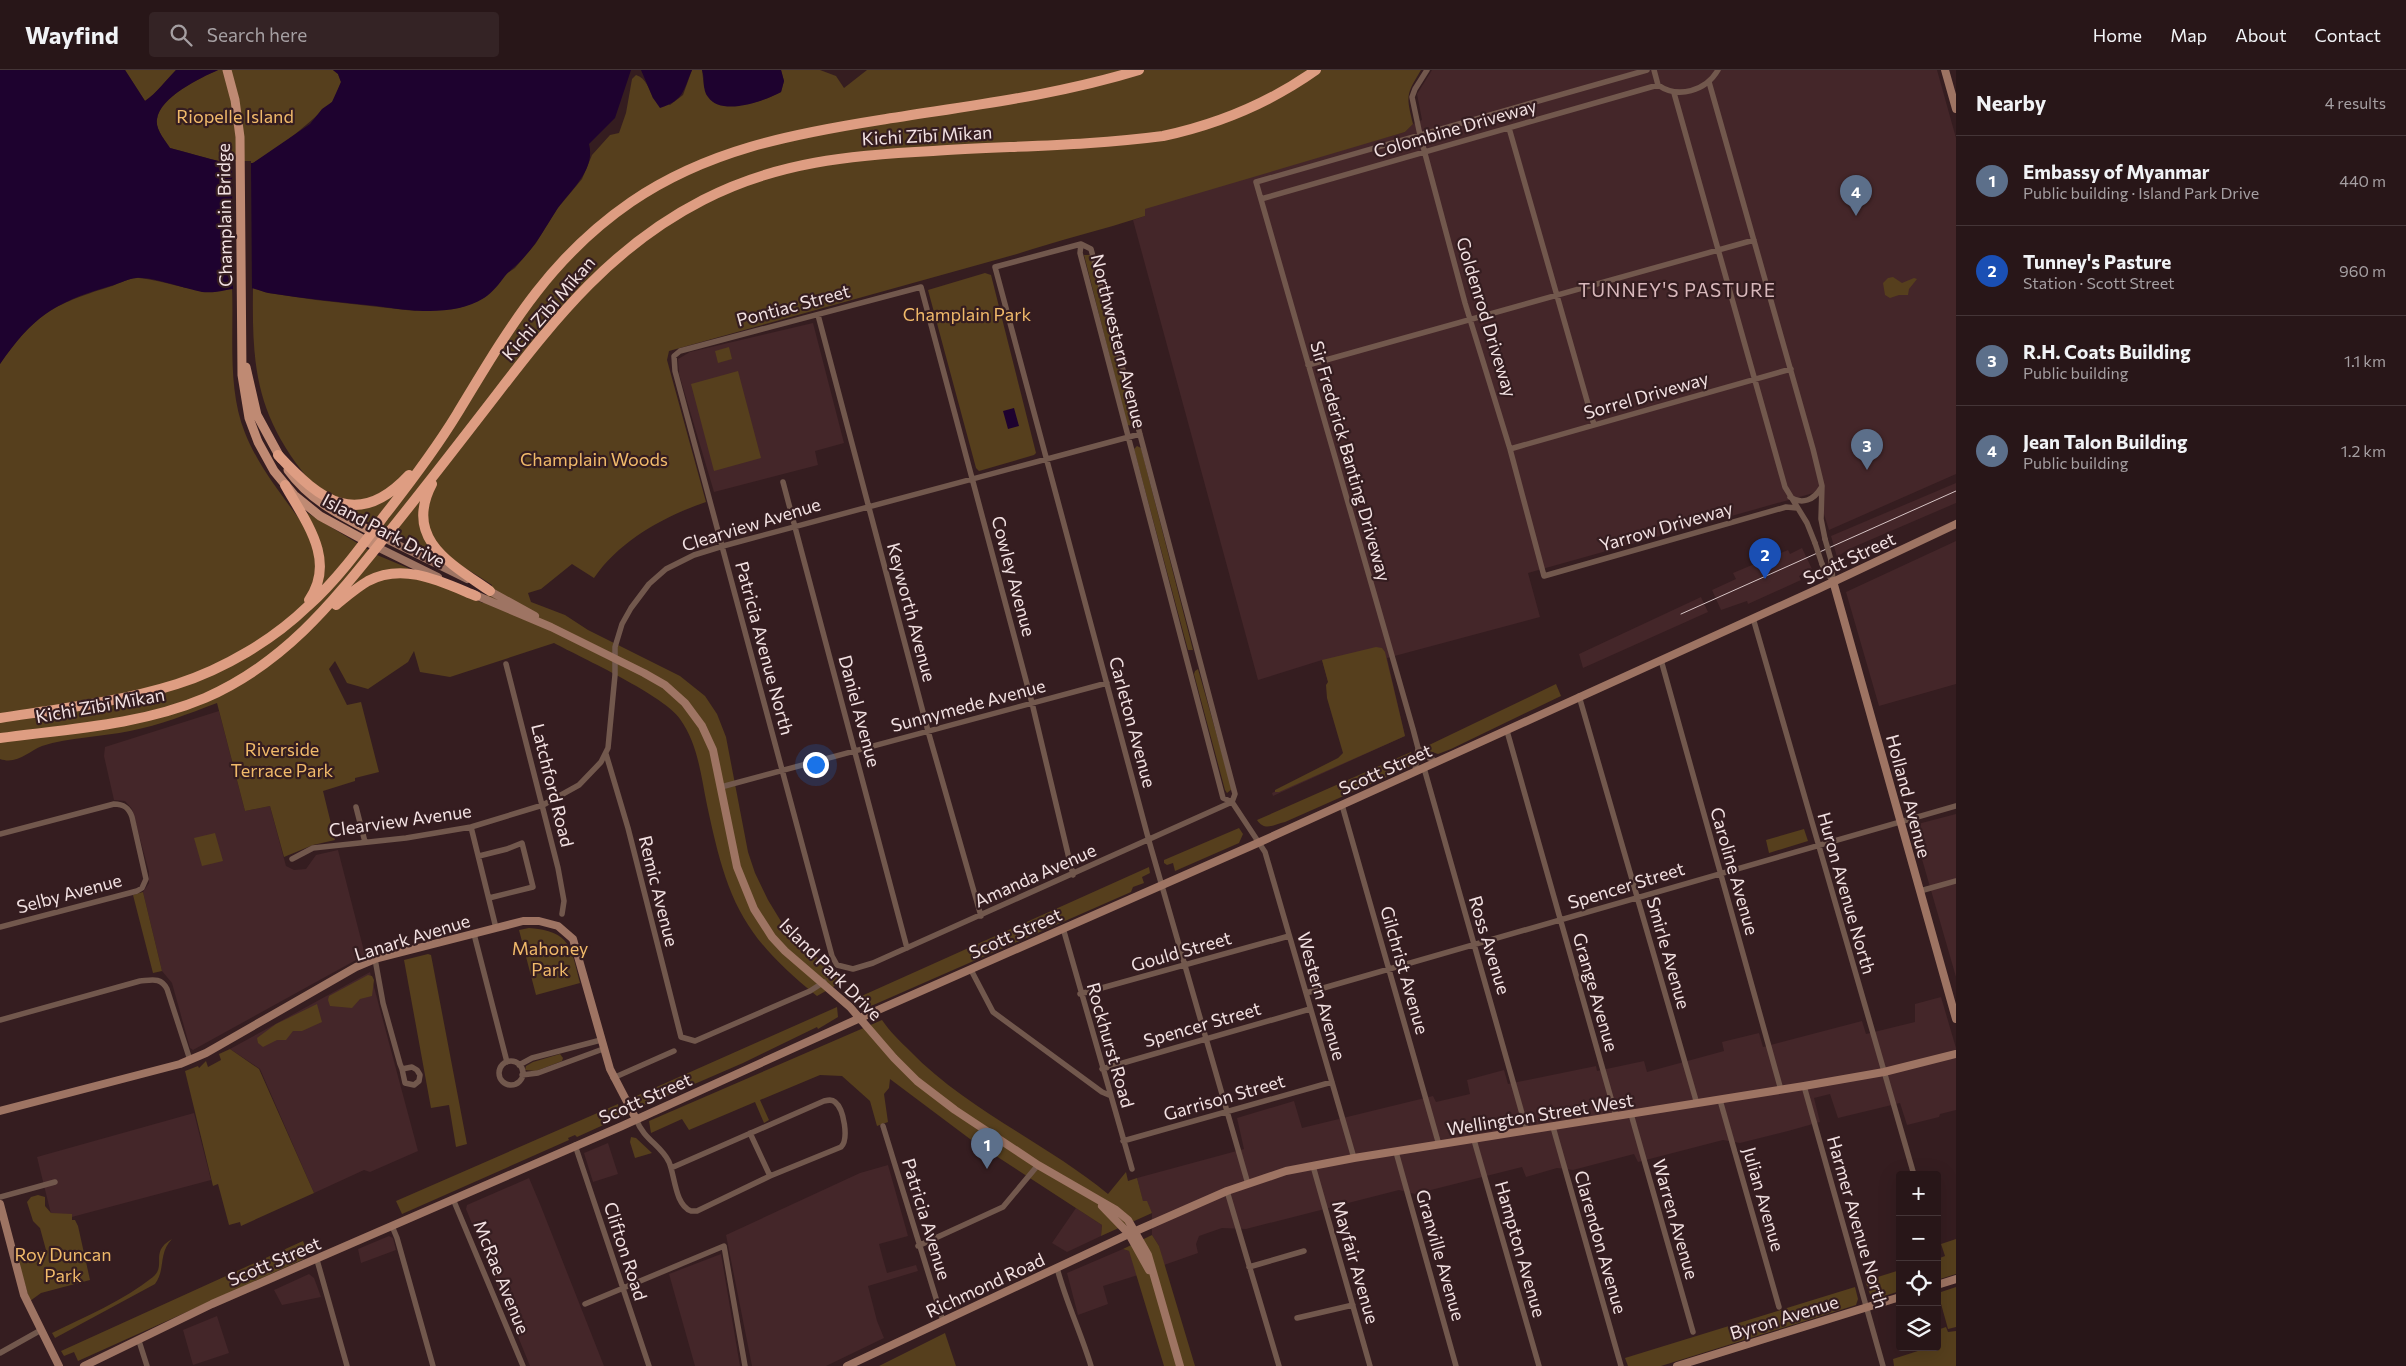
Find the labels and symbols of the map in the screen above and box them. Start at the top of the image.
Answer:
street label: Colombine Driveway [1371,94,1539,162]
park label: Riopelle Island [176,105,294,127]
street label: Kichi Zībī Mīkan [861,121,993,149]
street label: Champlain Bridge [212,143,236,287]
pin: 4 [1840,175,1872,216]
street label: Goldenrod Driveway [1452,234,1522,400]
street label: Kichi Zībī Mīkan [497,251,599,365]
street label: Northwestern Avenue [1087,252,1151,430]
district label: TUNNEY'S PASTURE [1578,278,1776,301]
street label: Pontiac Street [734,279,852,331]
park label: Champlain Park [903,303,1031,325]
street label: Sir Frederick Banting Driveway [1306,338,1396,584]
street label: Sorrel Driveway [1581,367,1711,423]
pin: 3 [1851,429,1883,470]
park label: Champlain Woods [520,448,668,470]
street label: Island Park Drive [319,488,449,572]
street label: Clearview Avenue [679,492,823,556]
street label: Yarrow Driveway [1597,496,1735,556]
street label: Cowley Avenue [987,513,1041,639]
street label: Scott Street [1799,527,1899,589]
pin: 2 [1749,538,1781,579]
street label: Keyworth Avenue [883,540,941,684]
street label: Patricia Avenue North [731,559,799,737]
street label: Daniel Avenue [834,653,886,769]
street label: Carleton Avenue [1105,654,1161,790]
street label: Sunnymede Avenue [888,674,1048,736]
street label: Kichi Zībī Mīkan [34,683,166,727]
street label: Latchford Road [527,721,579,849]
street label: Holland Avenue [1882,732,1936,860]
park label: Riverside Terrace Park [231,738,334,781]
street label: Scott Street [1335,739,1435,799]
your location [803,752,829,778]
street label: Clearview Avenue [327,799,473,841]
street label: Caroline Avenue [1706,805,1764,937]
street label: Huron Avenue North [1813,809,1881,977]
street label: Remic Avenue [635,833,683,949]
street label: Amanda Avenue [971,838,1099,912]
street label: Spencer Street [1565,857,1687,913]
street label: Selby Avenue [14,868,124,918]
street label: Ross Avenue [1465,893,1515,997]
street label: Smirle Avenue [1642,894,1696,1012]
street label: Scott Street [965,903,1065,963]
street label: Gilchrist Avenue [1376,903,1434,1037]
street label: Lanark Avenue [351,909,473,965]
street label: Island Park Drive [775,913,887,1025]
street label: Gould Street [1128,926,1234,976]
street label: Western Avenue [1293,929,1351,1063]
street label: Grange Avenue [1569,930,1623,1054]
park label: Mahoney Park [512,937,588,980]
street label: Rockhurst Road [1083,980,1139,1110]
street label: Spencer Street [1141,997,1263,1051]
street label: Scott Street [595,1068,695,1128]
street label: Garrison Street [1161,1069,1287,1125]
street label: Wellington Street West [1445,1088,1635,1140]
pin: 1 [971,1128,1003,1169]
street label: Harmer Avenue North [1823,1133,1893,1311]
street label: Julian Avenue [1739,1144,1789,1254]
street label: Patricia Avenue [898,1155,956,1283]
street label: Warren Avenue [1648,1156,1704,1282]
street label: Clarendon Avenue [1570,1168,1632,1316]
street label: Hampton Avenue [1491,1178,1551,1320]
street label: Granville Avenue [1412,1187,1470,1323]
street label: Mayfair Avenue [1328,1198,1384,1326]
street label: Clifton Road [600,1199,652,1303]
street label: McRae Avenue [469,1217,535,1337]
street label: Scott Street [224,1231,324,1291]
park label: Roy Duncan Park [15,1243,111,1286]
street label: Richmond Road [922,1248,1048,1322]
street label: Byron Avenue [1727,1290,1841,1344]

